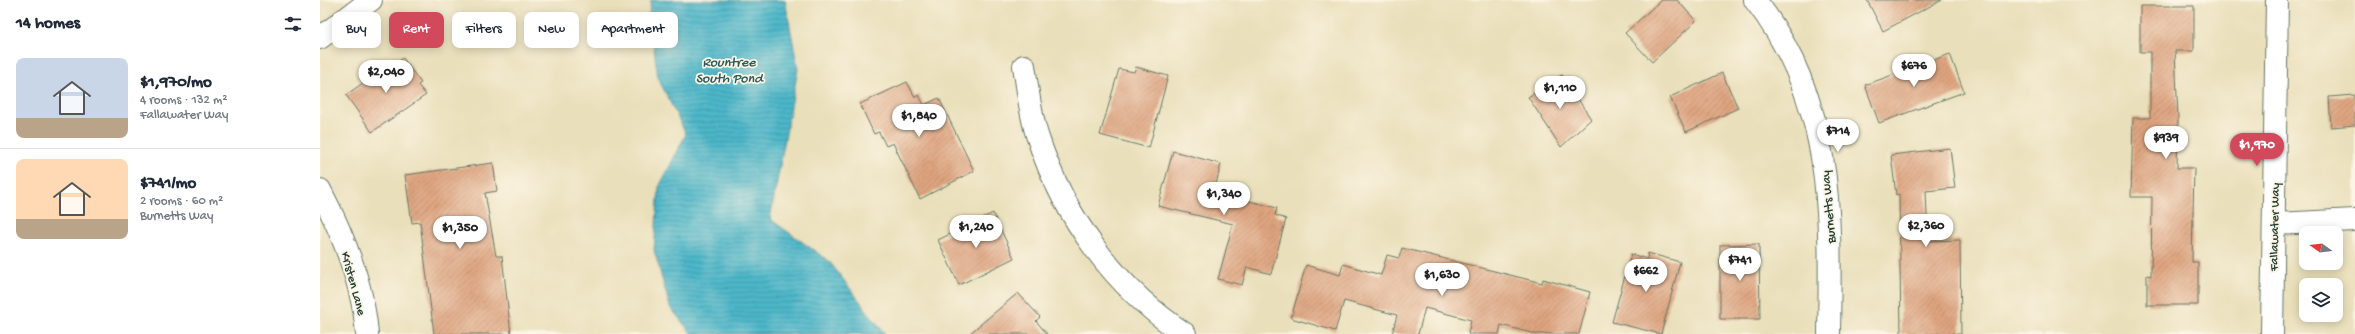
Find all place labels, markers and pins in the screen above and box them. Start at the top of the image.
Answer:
pin: $676 [1890,54,1938,88]
pin: $2,040 [353,60,419,94]
pin: $1,110 [1527,76,1593,110]
pin: $1,840 [886,104,952,138]
pin: $714 [1814,119,1862,153]
pin: $939 [2142,126,2190,160]
pin: $1,970 [2224,133,2290,167]
pin: $1,340 [1191,182,1257,216]
pin: $2,360 [1893,214,1959,248]
pin: $1,240 [943,215,1009,249]
pin: $1,350 [427,216,493,250]
pin: $741 [1716,248,1764,282]
pin: $662 [1622,259,1670,293]
pin: $1,630 [1409,263,1475,297]

